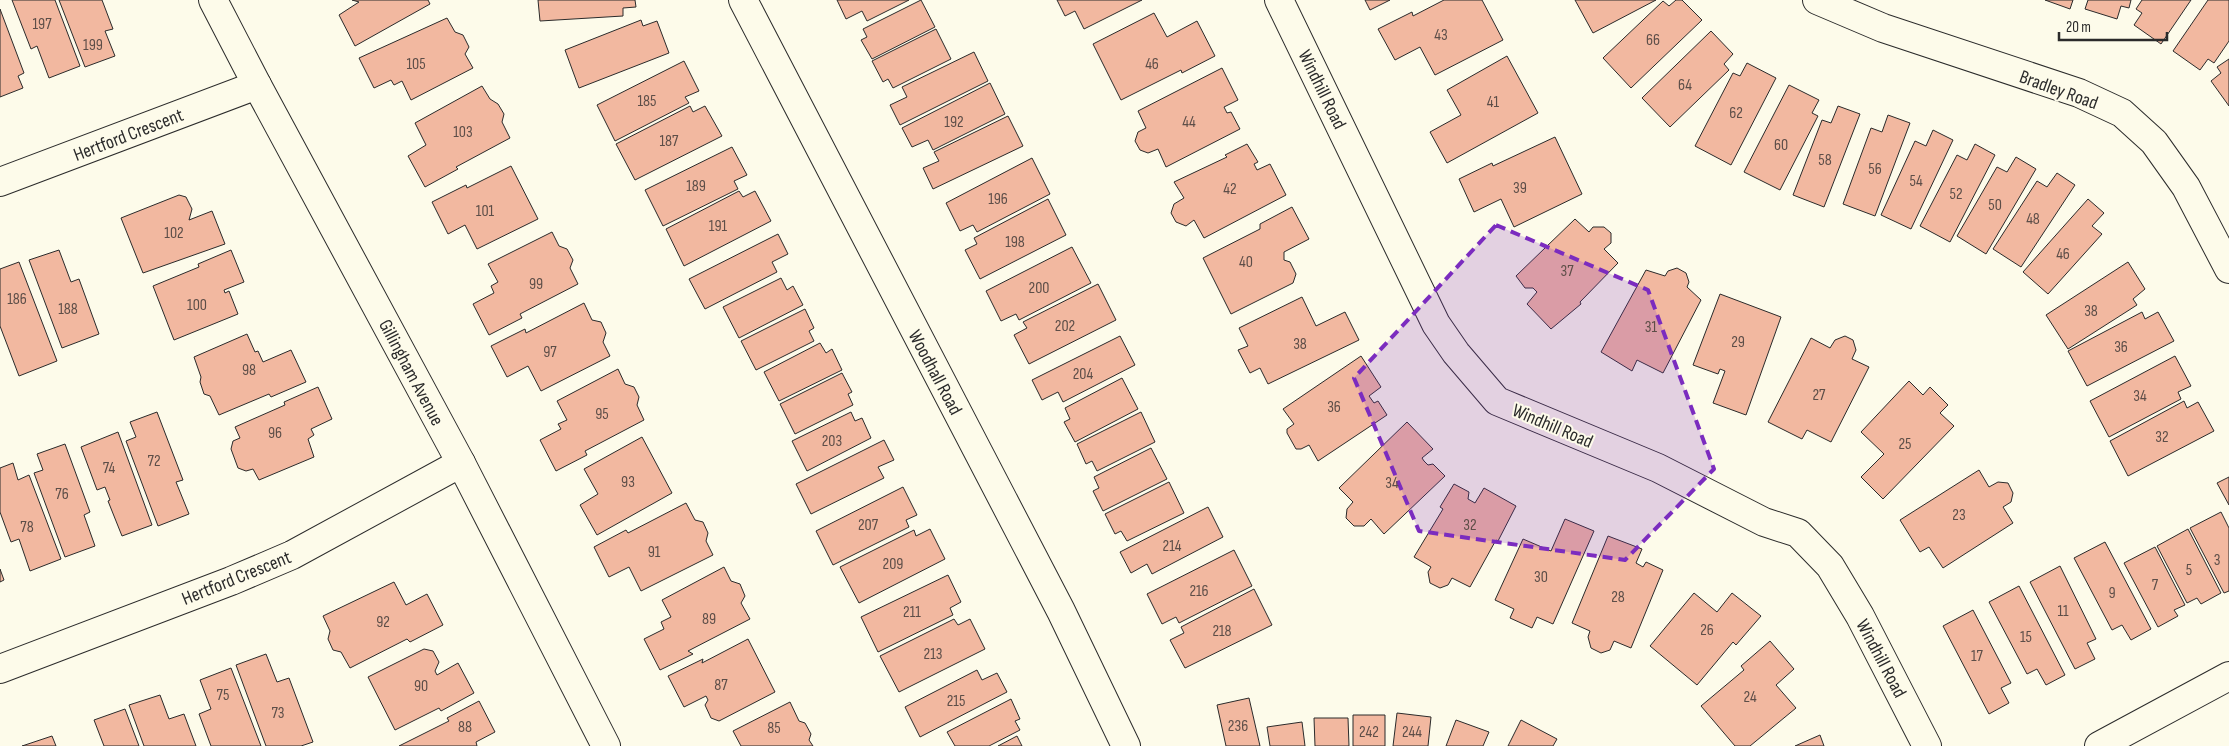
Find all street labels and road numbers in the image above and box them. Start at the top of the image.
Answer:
street label: Windhill Road [1293,46,1351,133]
street label: Bradley Road [2016,66,2101,115]
street label: Hertford Crescent [70,104,187,167]
street label: Gillingham Avenue [373,316,448,430]
street label: Woodhall Road [903,326,967,419]
street label: Windhill Road [1509,399,1596,454]
street label: Hertford Crescent [179,546,295,611]
street label: Windhill Road [1850,616,1911,702]

